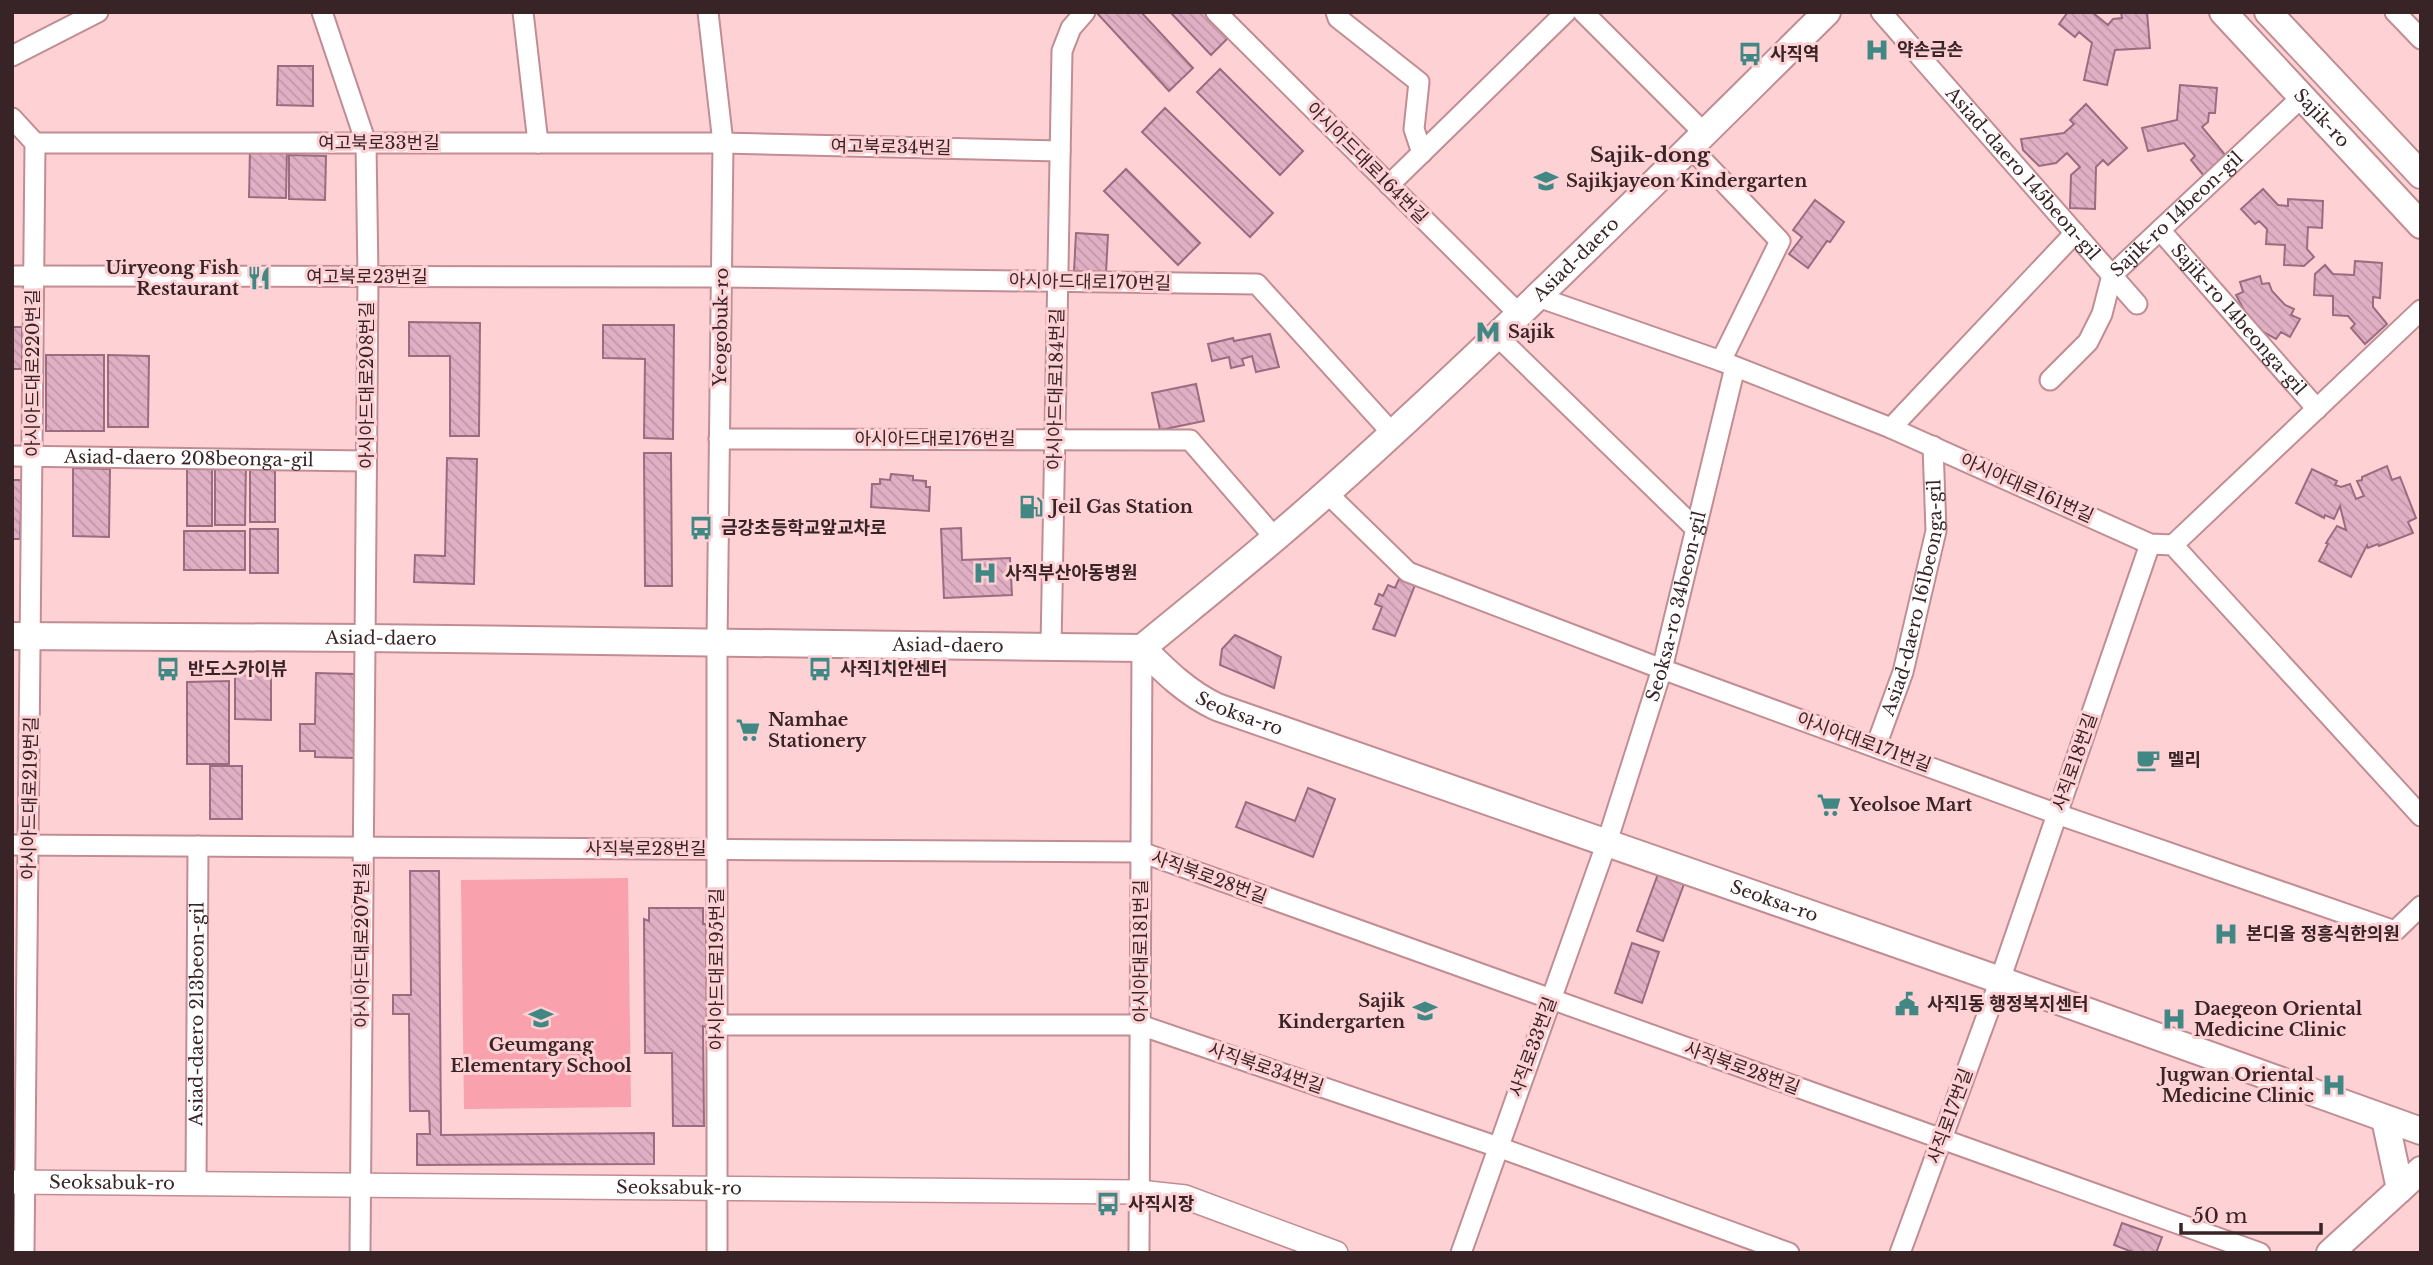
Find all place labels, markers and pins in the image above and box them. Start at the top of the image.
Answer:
hospital icon: 약손금손 [1863,36,1891,64]
place label: 약손금손 [1897,39,1963,61]
bus stop icon: 사직역 [1736,40,1764,68]
place label: 사직역 [1770,43,1820,65]
school or university icon: Sajikjayeon Kindergarten [1532,167,1560,195]
place label: Sajikjayeon Kindergarten [1566,170,1807,192]
place label: Uiryeong Fish Restaurant [105,257,239,300]
restaurant icon: Uiryeong Fish Restaurant [245,264,273,292]
metro station icon: Sajik [1474,318,1502,346]
place label: Sajik [1508,321,1556,343]
fuel station icon: Jeil Gas Station [1017,493,1045,521]
place label: Jeil Gas Station [1047,496,1193,518]
bus stop icon: 금강초등학교앞교차로 [687,514,715,542]
place label: 금강초등학교앞교차로 [721,517,887,539]
hospital icon: 사직부산아동병원 [971,559,999,587]
place label: 사직부산아동병원 [1005,562,1137,584]
bus stop icon: 반도스카이뷰 [154,655,182,683]
bus stop icon: 사직1치안센터 [806,655,834,683]
place label: 반도스카이뷰 [188,658,287,680]
place label: 사직1치안센터 [840,658,947,680]
place label: Namhae Stationery [768,709,867,752]
supermarket icon: Namhae Stationery [734,716,762,744]
cafe icon: 멜리 [2134,746,2162,774]
place label: 멜리 [2168,749,2201,771]
supermarket icon: Yeolsoe Mart [1815,791,1843,819]
place label: Yeolsoe Mart [1848,794,1972,816]
hospital icon: 본디올 정흥식한의원 [2212,920,2240,948]
place label: 본디올 정흥식한의원 [2246,923,2400,945]
place label: Sajik Kindergarten [1278,990,1406,1033]
public building icon: 사직1동 행정복지센터 [1893,990,1921,1018]
place label: 사직1동 행정복지센터 [1927,993,2089,1015]
school or university icon: Sajik Kindergarten [1411,997,1439,1025]
place label: Daegeon Oriental Medicine Clinic [2194,998,2363,1041]
school or university icon: Geumgang Elementary School [527,1004,555,1032]
hospital icon: Daegeon Oriental Medicine Clinic [2160,1005,2188,1033]
place label: Geumgang Elementary School [450,1034,632,1077]
place label: Jugwan Oriental Medicine Clinic [2156,1064,2315,1107]
hospital icon: Jugwan Oriental Medicine Clinic [2320,1071,2348,1099]
bus stop icon: 사직시장 [1094,1190,1122,1218]
place label: 사직시장 [1128,1193,1195,1215]

